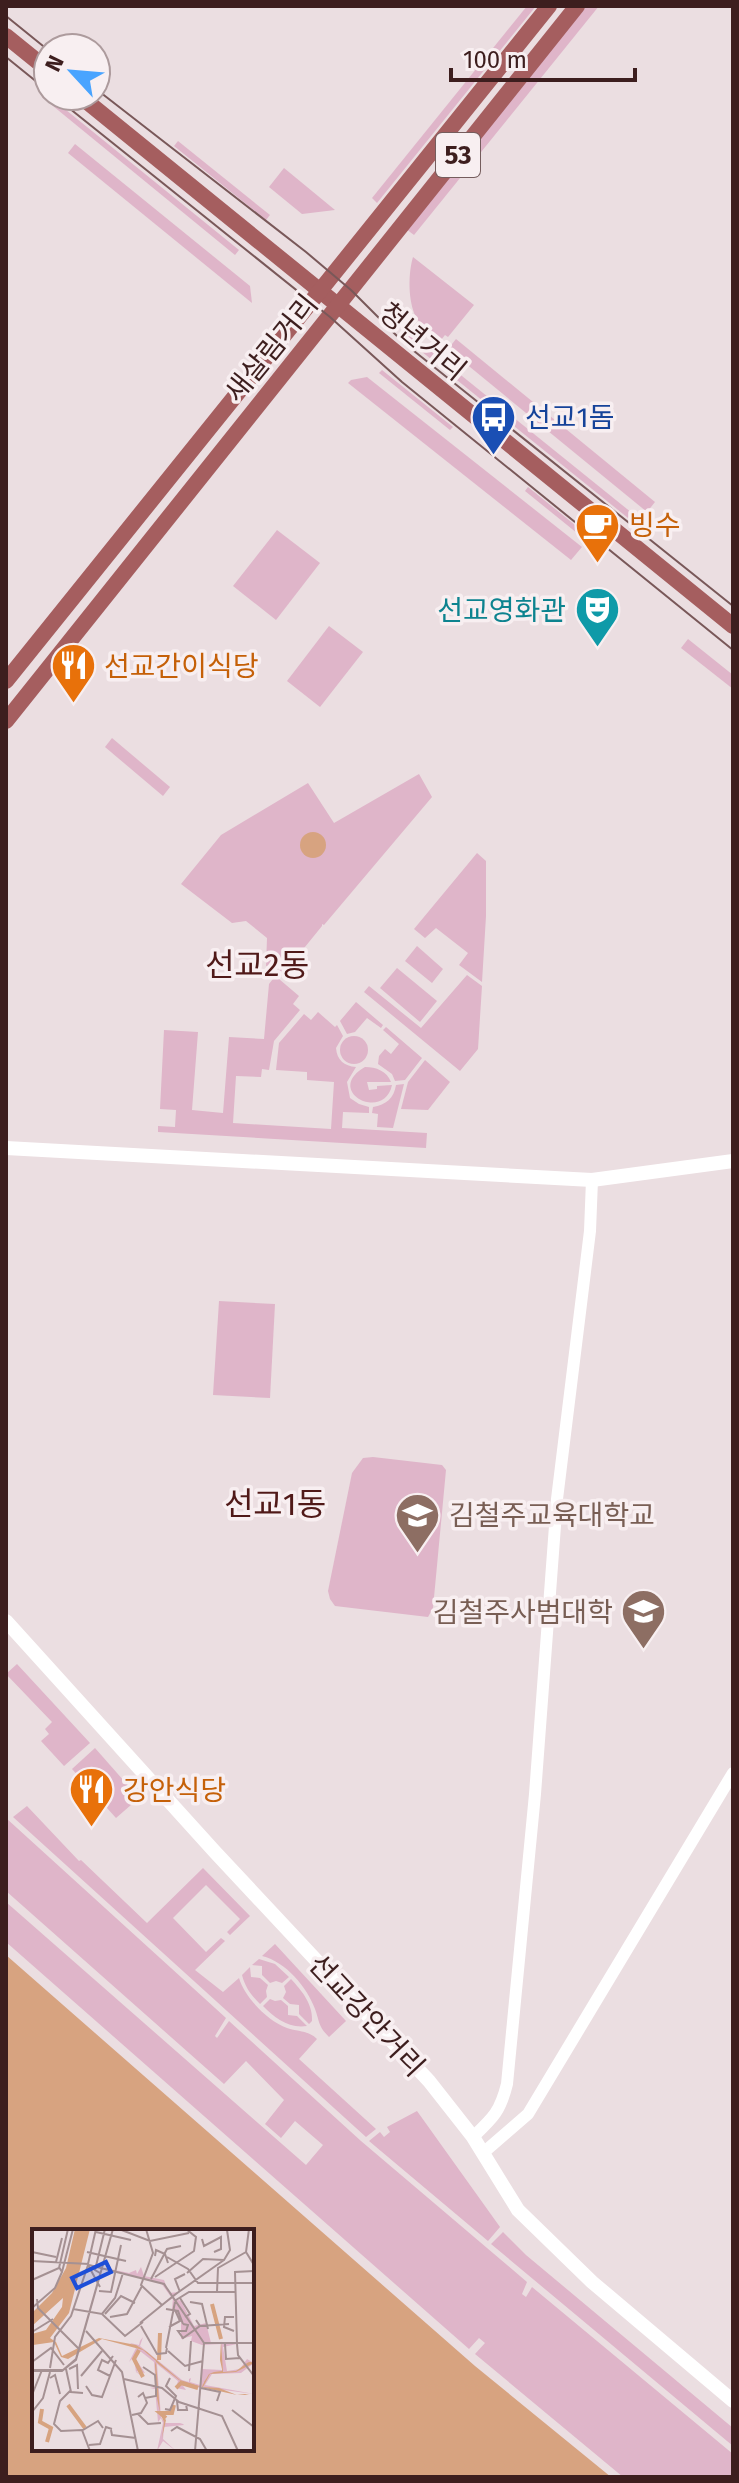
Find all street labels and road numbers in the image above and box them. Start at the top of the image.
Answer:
road number: 53 [436,133,480,177]
street label: 새살림거리 [218,288,325,409]
street label: 청년거리 [373,296,473,387]
street label: 선교강안거리 [302,1948,431,2083]

